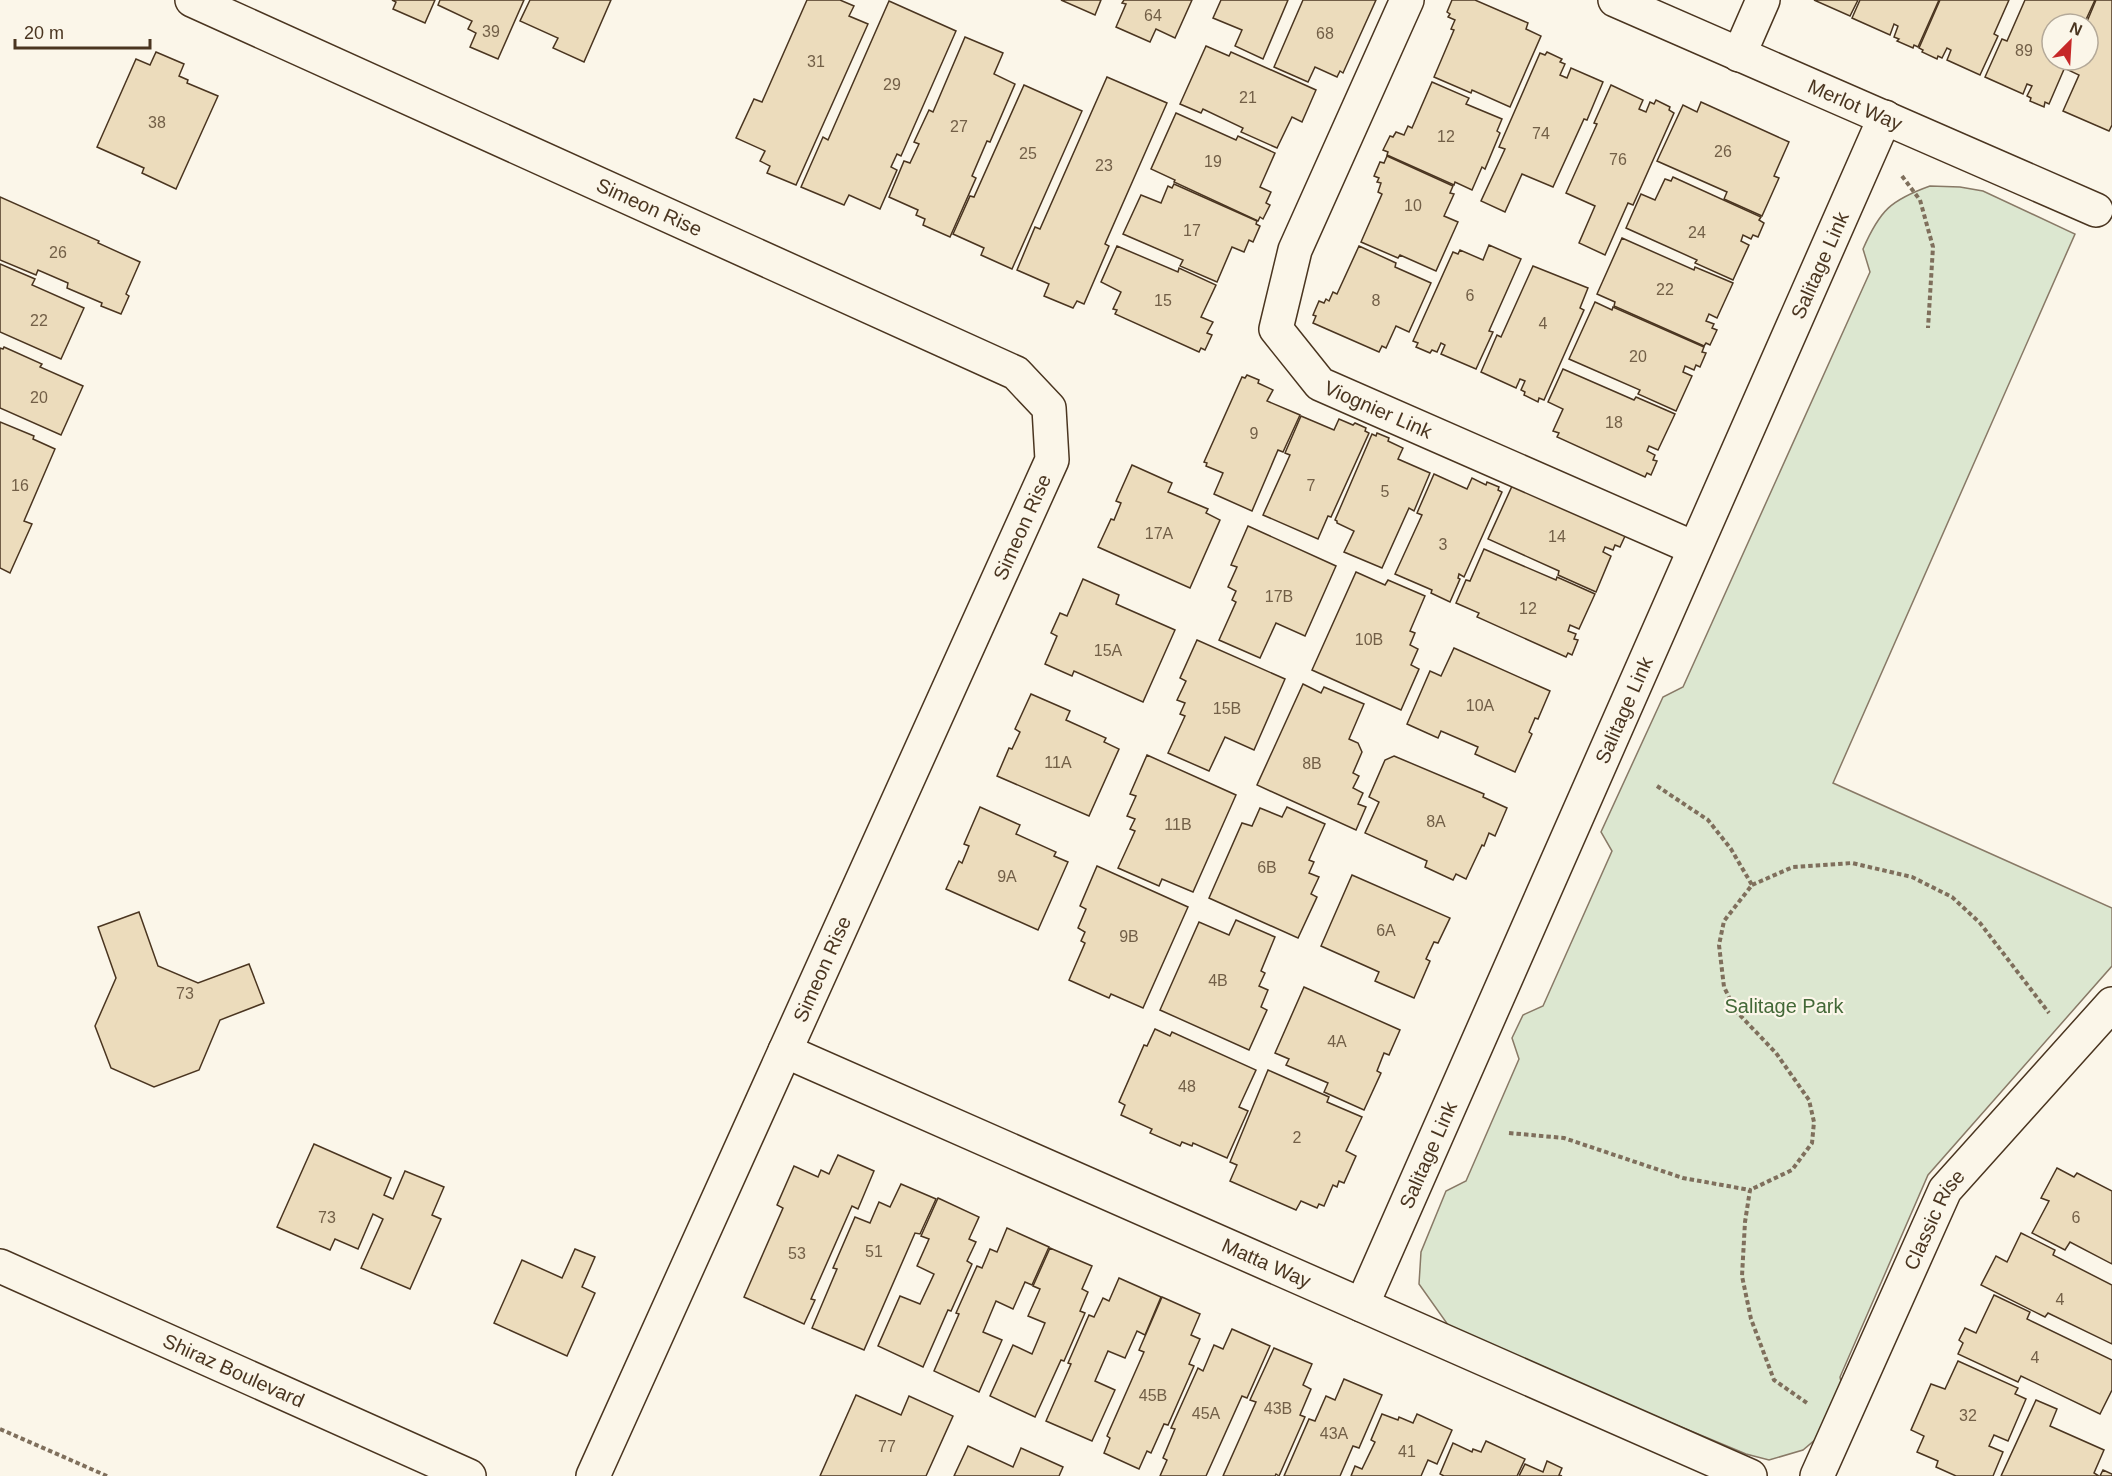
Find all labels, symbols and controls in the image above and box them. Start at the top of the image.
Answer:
house number: 64 [1144,7,1162,24]
scale bar [15,12,150,50]
north arrow [2040,12,2100,72]
text: N [2067,19,2085,39]
text: 20 m [24,23,64,43]
house number: 39 [482,23,500,40]
house number: 68 [1316,25,1334,42]
house number: 89 [2015,42,2033,59]
house number: 31 [807,53,825,70]
street label: Merlot Way [1805,75,1906,135]
house number: 29 [883,76,901,93]
house number: 21 [1239,89,1257,106]
house number: 38 [148,114,166,131]
house number: 27 [950,118,968,135]
house number: 74 [1532,125,1550,142]
house number: 12 [1437,128,1455,145]
house number: 26 [1714,143,1732,160]
house number: 25 [1019,145,1037,162]
house number: 76 [1609,151,1627,168]
house number: 19 [1204,153,1222,170]
house number: 23 [1095,157,1113,174]
street label: Simeon Rise [593,174,706,240]
house number: 10 [1404,197,1422,214]
street label: Salitage Link [1787,208,1853,322]
house number: 17 [1183,222,1201,239]
house number: 24 [1688,224,1706,241]
house number: 26 [49,244,67,261]
house number: 22 [1656,281,1674,298]
house number: 6 [1466,287,1475,304]
house number: 15 [1154,292,1172,309]
house number: 8 [1372,292,1381,309]
house number: 22 [30,312,48,329]
house number: 4 [1539,315,1548,332]
house number: 20 [1629,348,1647,365]
street label: Viognier Link [1321,376,1436,443]
house number: 20 [30,389,48,406]
house number: 18 [1605,414,1623,431]
house number: 9 [1250,425,1259,442]
street label: Simeon Rise [989,471,1055,583]
house number: 16 [11,477,29,494]
house number: 7 [1307,477,1316,494]
house number: 5 [1381,483,1390,500]
house number: 17A [1145,525,1174,542]
house number: 14 [1548,528,1566,545]
house number: 3 [1439,536,1448,553]
house number: 17B [1265,588,1293,605]
house number: 12 [1519,600,1537,617]
house number: 10B [1355,631,1383,648]
house number: 15A [1094,642,1123,659]
street label: Salitage Link [1591,652,1657,767]
house number: 10A [1466,697,1495,714]
house number: 15B [1213,700,1241,717]
house number: 11A [1044,754,1072,771]
house number: 8B [1302,755,1322,772]
house number: 8A [1426,813,1446,830]
house number: 11B [1164,816,1192,833]
house number: 6B [1257,859,1277,876]
house number: 9A [997,868,1017,885]
street label: Simeon Rise [789,913,855,1025]
house number: 6A [1376,922,1396,939]
house number: 9B [1119,928,1139,945]
house number: 4B [1208,972,1228,989]
house number: 73 [176,985,194,1002]
park label: Salitage Park [1725,995,1844,1017]
house number: 4A [1327,1033,1347,1050]
house number: 48 [1178,1078,1196,1095]
street label: Salitage Link [1395,1097,1462,1212]
house number: 2 [1293,1129,1302,1146]
street label: Classic Rise [1900,1165,1969,1273]
house number: 73 [318,1209,336,1226]
house number: 6 [2072,1209,2081,1226]
street label: Matta Way [1219,1234,1314,1292]
house number: 51 [865,1243,883,1260]
house number: 53 [788,1245,806,1262]
house number: 4 [2056,1291,2065,1308]
street label: Shiraz Boulevard [160,1329,308,1412]
house number: 4 [2031,1349,2040,1366]
house number: 45B [1139,1387,1167,1404]
house number: 43B [1264,1400,1292,1417]
house number: 45A [1192,1405,1221,1422]
house number: 32 [1959,1407,1977,1424]
house number: 43A [1320,1425,1349,1442]
house number: 77 [878,1438,896,1455]
house number: 41 [1398,1443,1416,1460]

